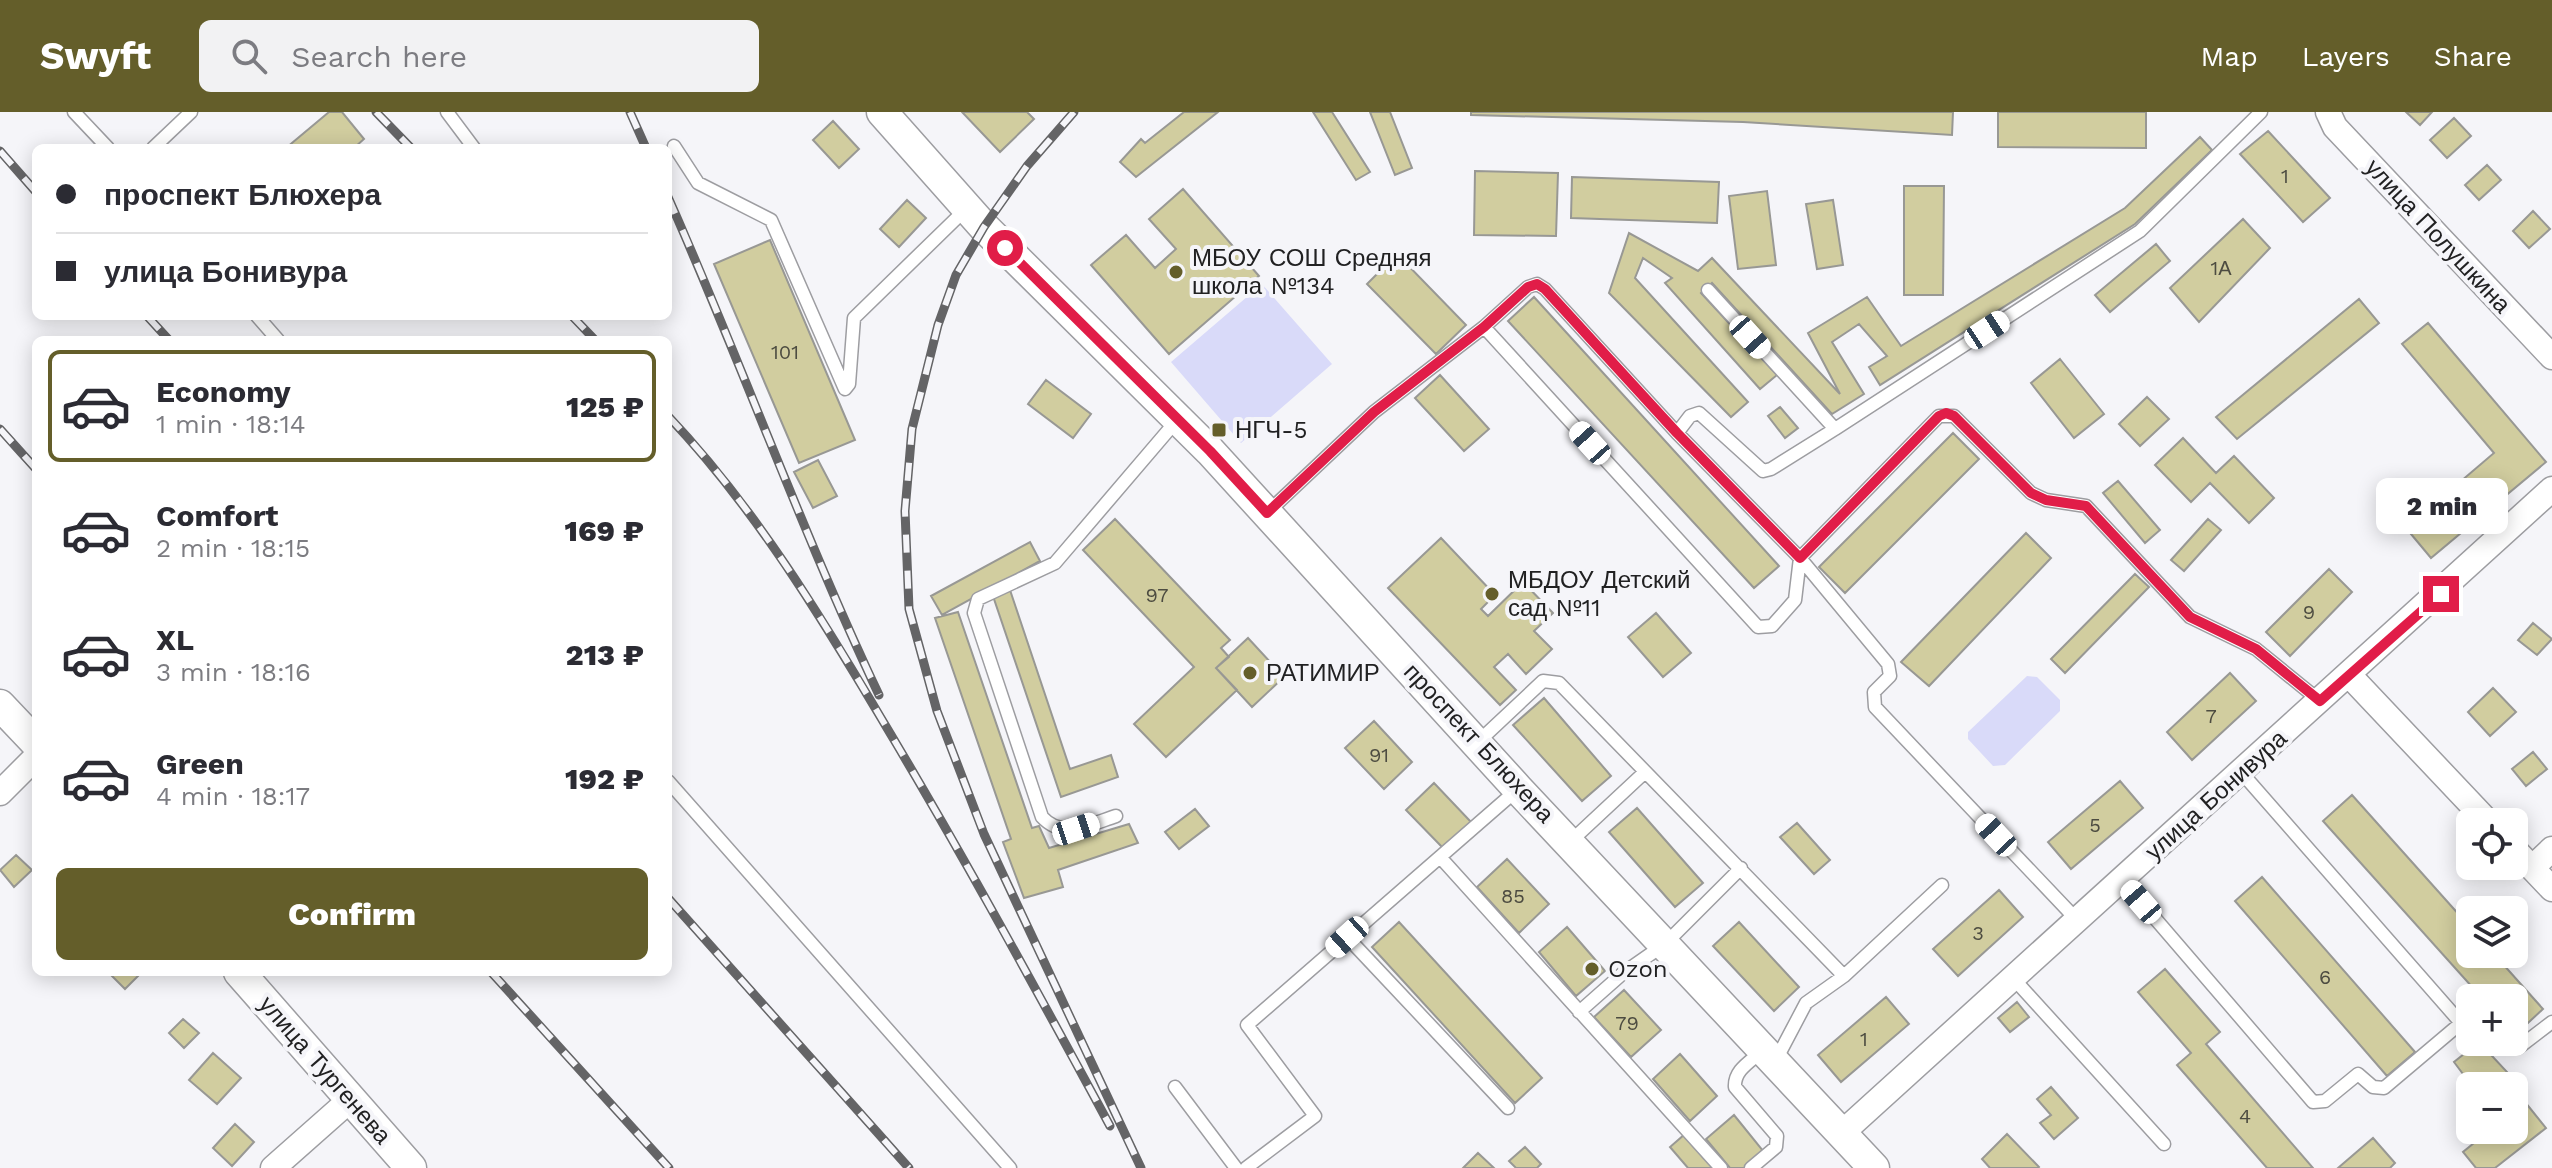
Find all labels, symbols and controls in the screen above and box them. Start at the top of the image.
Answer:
search box [199,20,759,92]
text: Swyft [40,34,151,78]
icon: search [227,34,271,78]
text: Search here [291,39,467,74]
text: Map [2201,40,2258,73]
text: Layers [2302,40,2390,73]
text: Share [2434,40,2512,73]
street label: улица Полушкина [2360,153,2517,319]
house number: 1 [2281,164,2289,188]
text: проспект Блюхера [104,177,381,212]
route start [987,230,1023,266]
place label: МБОУ СОШ Средняя школа №134 [1192,244,1431,300]
text: улица Бонивура [104,254,347,289]
house number: 1А [2210,256,2232,280]
marker: МБОУ СОШ Средняя школа №134 [1167,263,1185,281]
car [1960,307,2014,353]
car [1725,311,1775,363]
house number: 101 [771,340,799,364]
icon: car [60,370,132,442]
text: Economy [156,374,291,409]
text: 125 ₽ [566,389,644,424]
text: 1 min · 18:14 [156,409,306,439]
place label: НГЧ-5 [1235,416,1308,444]
car [1565,417,1615,469]
marker: НГЧ-5 [1210,421,1228,439]
callout: 2 min [2375,478,2507,534]
text: 2 min [2407,491,2477,521]
icon: car [60,494,132,566]
text: Comfort [156,498,278,533]
text: 169 ₽ [565,513,644,548]
text: 2 min · 18:15 [156,533,310,563]
place label: МБДОУ Детский сад №11 [1508,566,1690,622]
route end [2423,576,2459,612]
house number: 97 [1145,583,1169,607]
marker: МБДОУ Детский сад №11 [1483,585,1501,603]
house number: 9 [2303,600,2315,624]
icon: car [60,618,132,690]
text: XL [156,622,194,657]
text: 213 ₽ [566,637,644,672]
text: 3 min · 18:16 [156,657,311,687]
street label: проспект Блюхера [1398,658,1560,829]
place label: РАТИМИР [1266,659,1380,687]
marker: РАТИМИР [1241,664,1259,682]
house number: 7 [2205,704,2217,728]
street label: улица Бонивура [2140,724,2293,866]
icon: car [60,742,132,814]
house number: 91 [1369,743,1389,767]
text: Green [156,746,244,781]
text: 192 ₽ [565,761,644,796]
text: 4 min · 18:17 [156,781,310,811]
map controls [2456,808,2528,1144]
button: locate [2456,808,2528,880]
car [1971,809,2021,861]
car [1049,810,1103,848]
house number: 5 [2089,813,2101,837]
button: Confirm [56,868,648,960]
car [2116,876,2166,928]
house number: 85 [1501,884,1525,908]
button: layers [2456,896,2528,968]
car [1321,912,1373,962]
house number: 3 [1972,921,1984,945]
place label: Ozon [1608,955,1668,983]
marker: Ozon [1583,960,1601,978]
house number: 6 [2319,965,2331,989]
button: + [2456,984,2528,1056]
street label: улица Тургенева [253,990,397,1150]
house number: 79 [1615,1011,1639,1035]
house number: 1 [1860,1027,1868,1051]
button: − [2456,1072,2528,1144]
house number: 4 [2239,1104,2251,1128]

